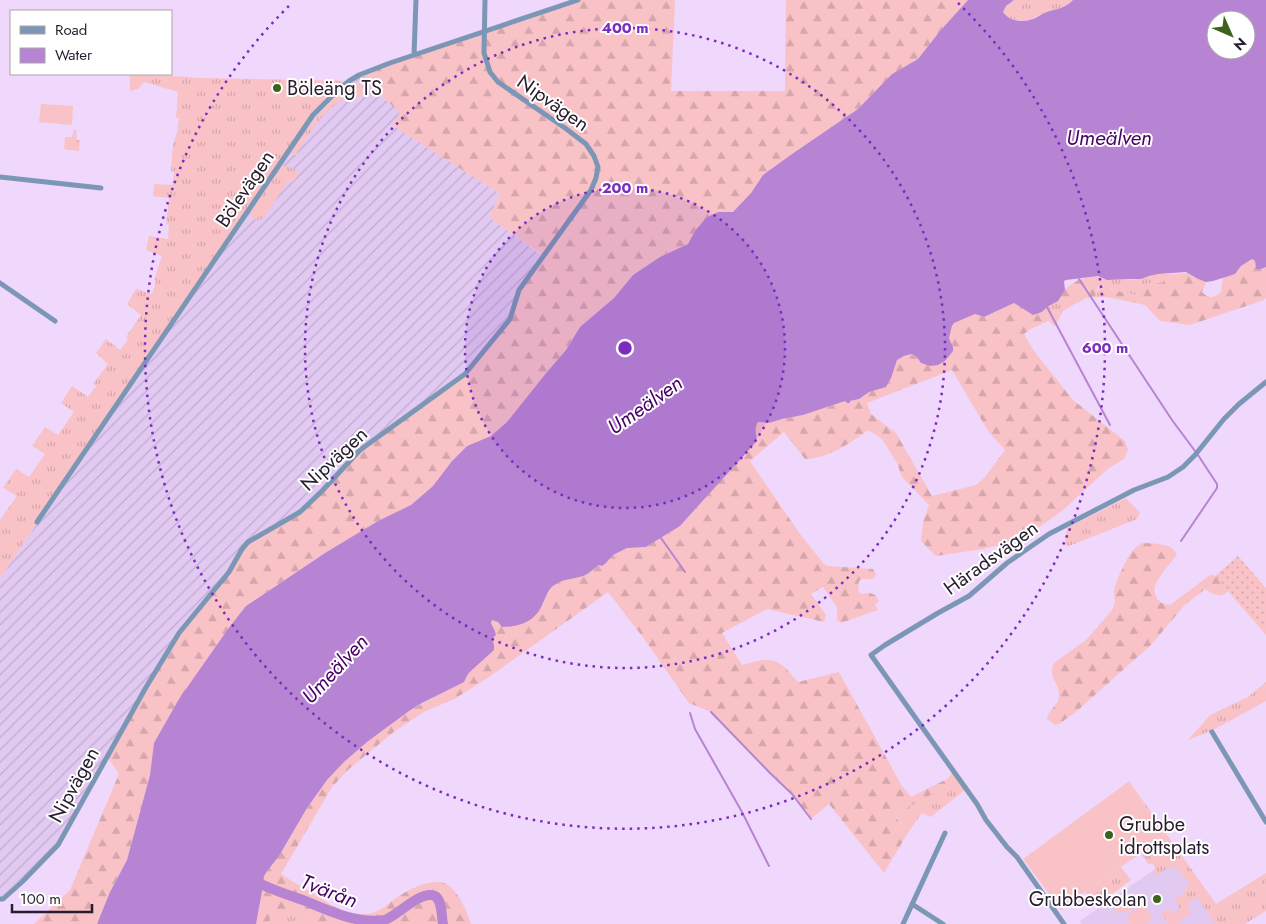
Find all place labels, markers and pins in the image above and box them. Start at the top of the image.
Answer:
place label: Böleäng TS [287,74,382,103]
marker: Böleäng TS [271,82,283,94]
centre of rings [616,339,634,357]
place label: Grubbe idrottsplats [1119,810,1209,862]
marker: Grubbe idrottsplats [1103,829,1115,841]
place label: Grubbeskolan [1029,885,1147,914]
marker: Grubbeskolan [1151,893,1163,905]

